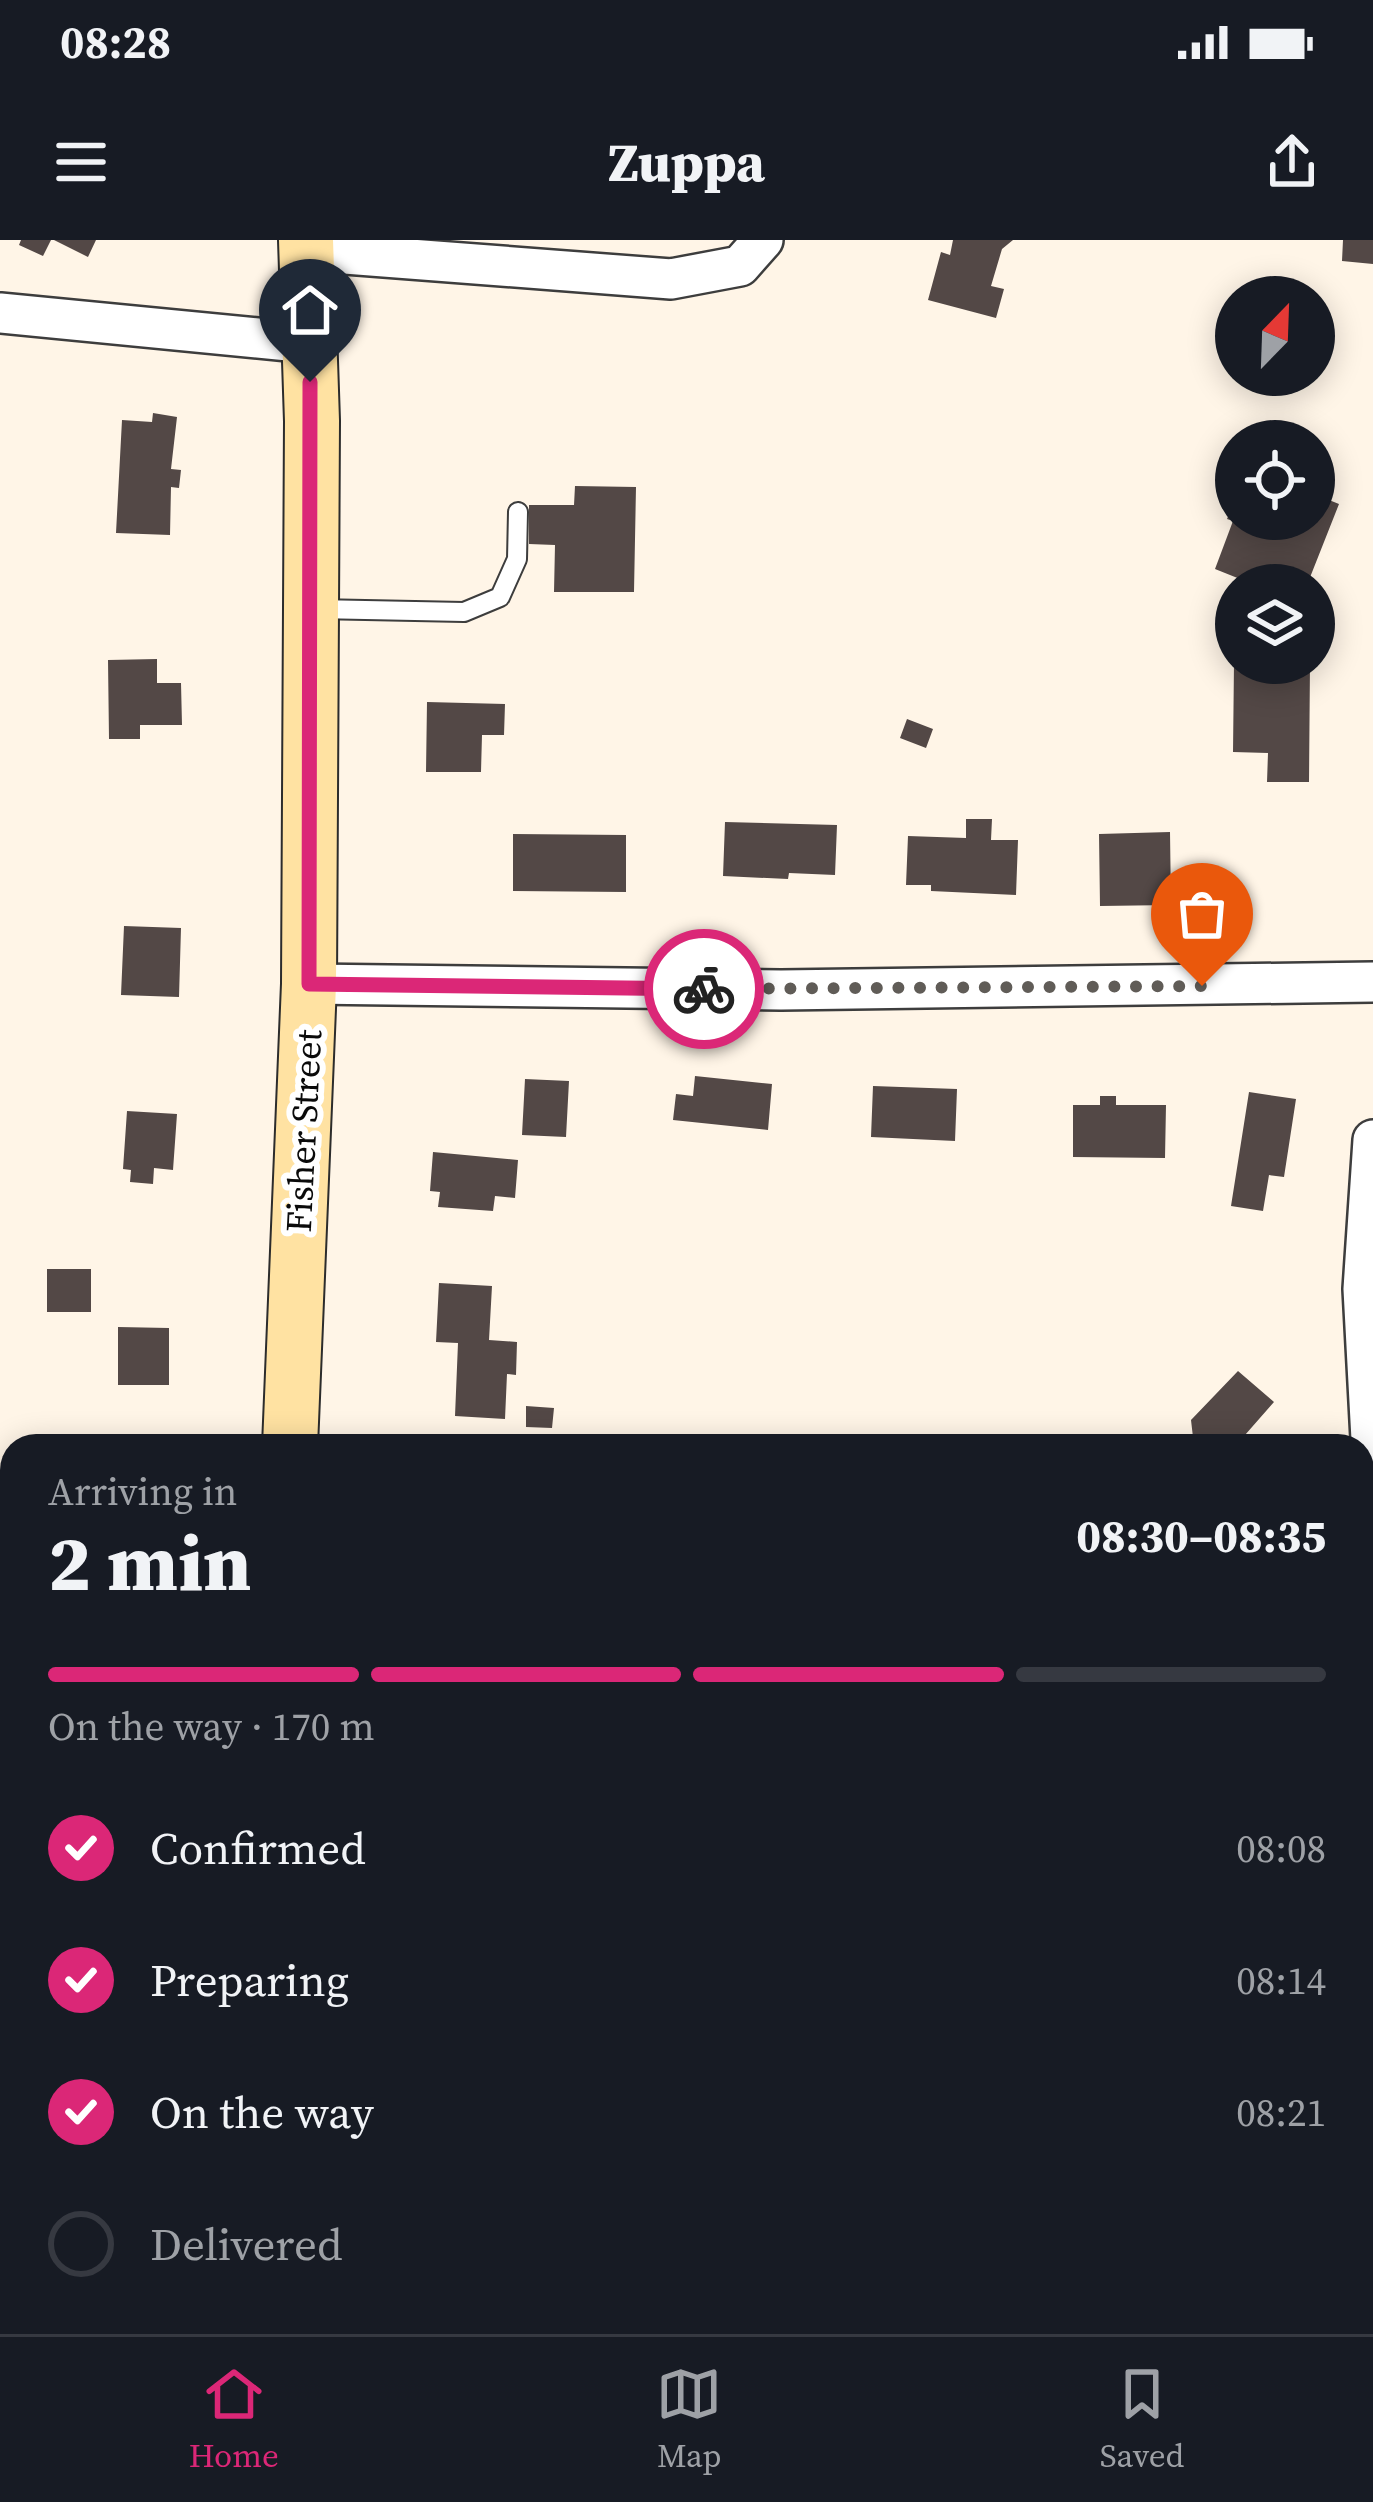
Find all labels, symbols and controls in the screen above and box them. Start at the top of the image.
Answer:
text: 08:28 [60,11,171,73]
text: Zuppa [608,125,765,199]
icon: menu [48,129,114,195]
icon: share [1259,129,1325,195]
pin [259,259,361,382]
north arrow [1215,276,1335,396]
map controls [1215,276,1335,684]
icon: home [277,277,343,343]
button: locate [1215,420,1335,540]
button: layers [1215,564,1335,684]
pin [1151,863,1253,986]
icon: bag [1169,881,1235,947]
courier [644,929,764,1049]
icon: bike [671,956,737,1022]
street label: Fisher Street [274,1028,333,1234]
text: Arriving in [48,1465,237,1518]
text: 08:30–08:35 [1076,1505,1326,1567]
text: 2 min [48,1509,251,1616]
text: On the way · 170 m [48,1700,375,1753]
icon: check [48,1815,114,1881]
text: Confirmed [150,1817,366,1879]
text: 08:08 [1236,1822,1326,1875]
icon: check [48,1947,114,2013]
text: Preparing [150,1949,349,2011]
text: 08:14 [1236,1954,1326,2007]
icon: check [48,2079,114,2145]
text: On the way [150,2081,374,2143]
text: 08:21 [1236,2086,1326,2139]
text: Delivered [150,2213,342,2275]
tab: Home [189,2361,279,2478]
tab: Map [656,2361,722,2478]
tab: Saved [1100,2361,1184,2478]

